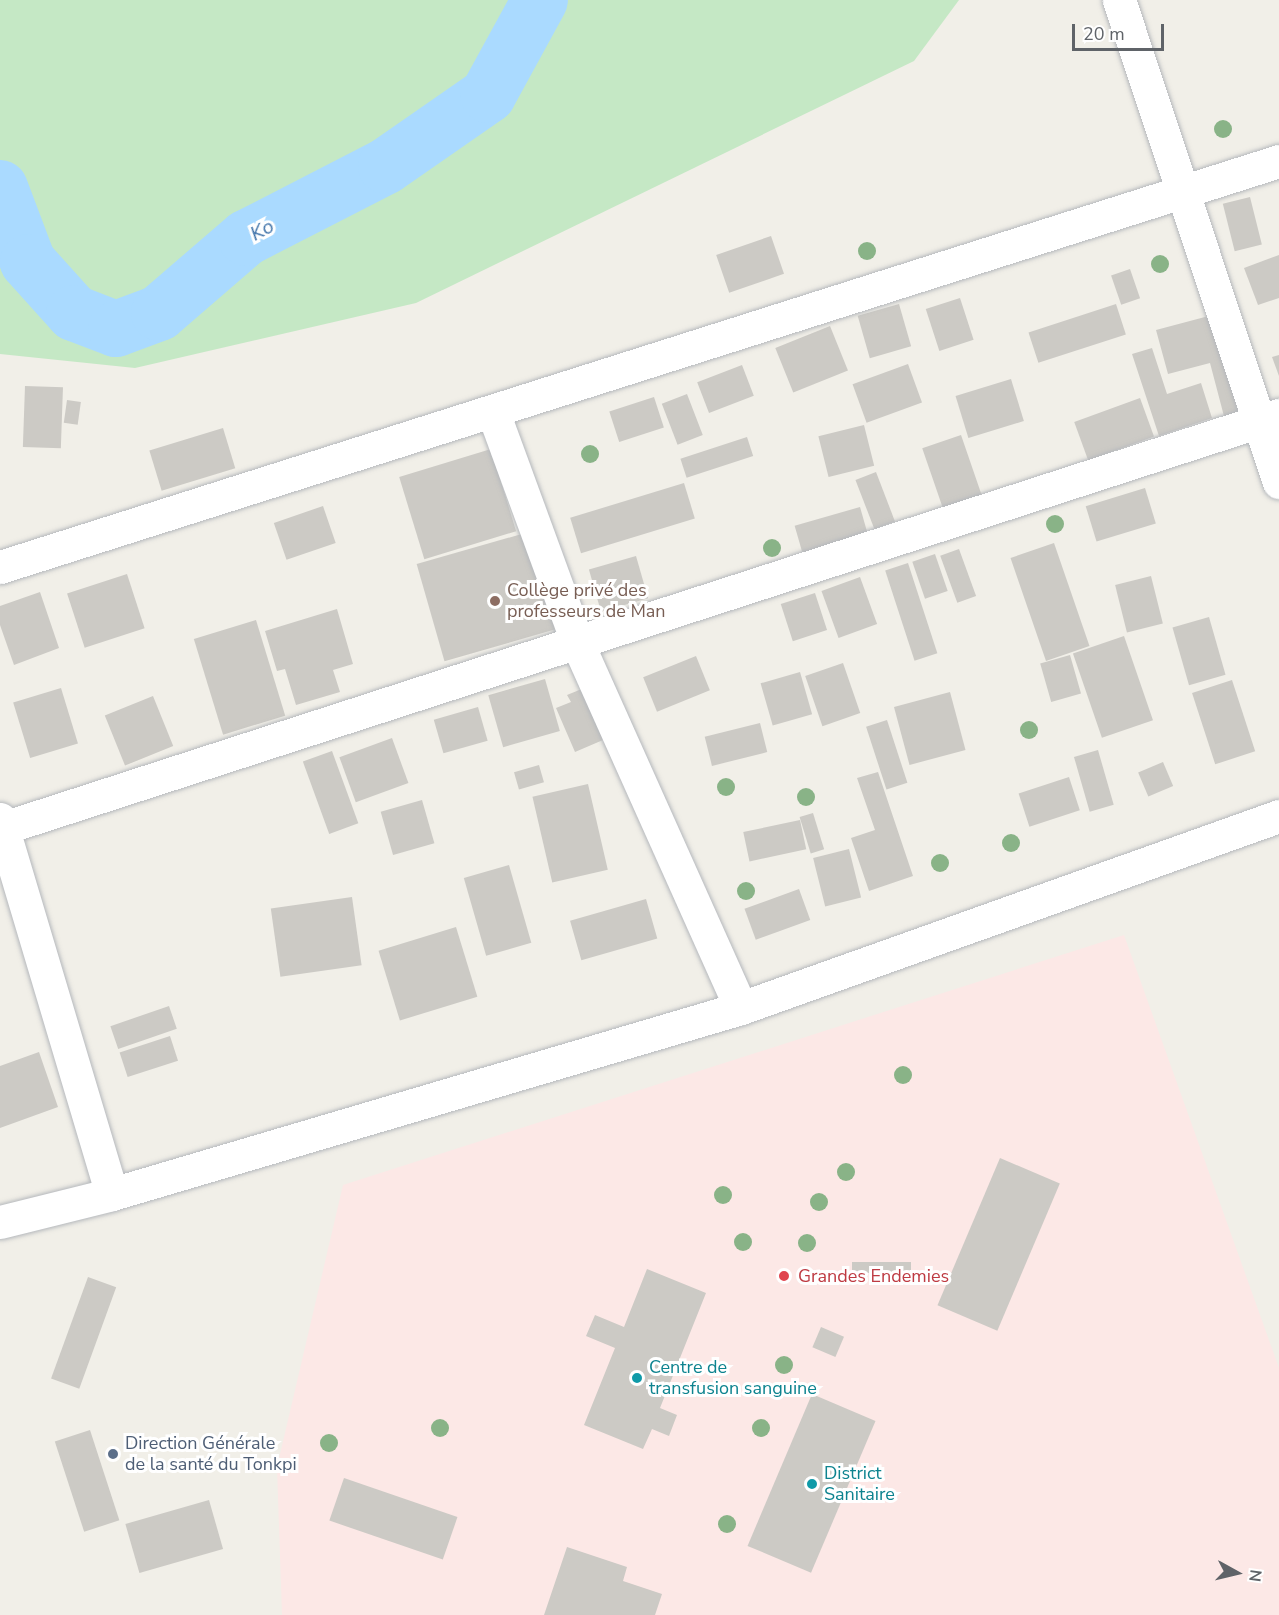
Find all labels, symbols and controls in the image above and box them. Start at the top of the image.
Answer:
scale bar [1075,12,1166,50]
text: 20 m [1083,22,1125,46]
water label: Ko [246,214,278,246]
place label: Collège privé des professeurs de Man [507,580,666,622]
marker: Collège privé des professeurs de Man [488,594,502,608]
place label: Grandes Endemies [798,1265,949,1287]
marker: Grandes Endemies [775,1267,793,1285]
place label: Centre de transfusion sanguine [649,1357,817,1400]
marker: Centre de transfusion sanguine [630,1371,644,1385]
place label: Direction Générale de la santé du Tonkpi [125,1433,297,1476]
marker: Direction Générale de la santé du Tonkpi [106,1447,120,1461]
place label: District Sanitaire [824,1463,895,1506]
marker: District Sanitaire [805,1477,819,1491]
north arrow [1207,1543,1267,1603]
text: N [1243,1568,1267,1583]

